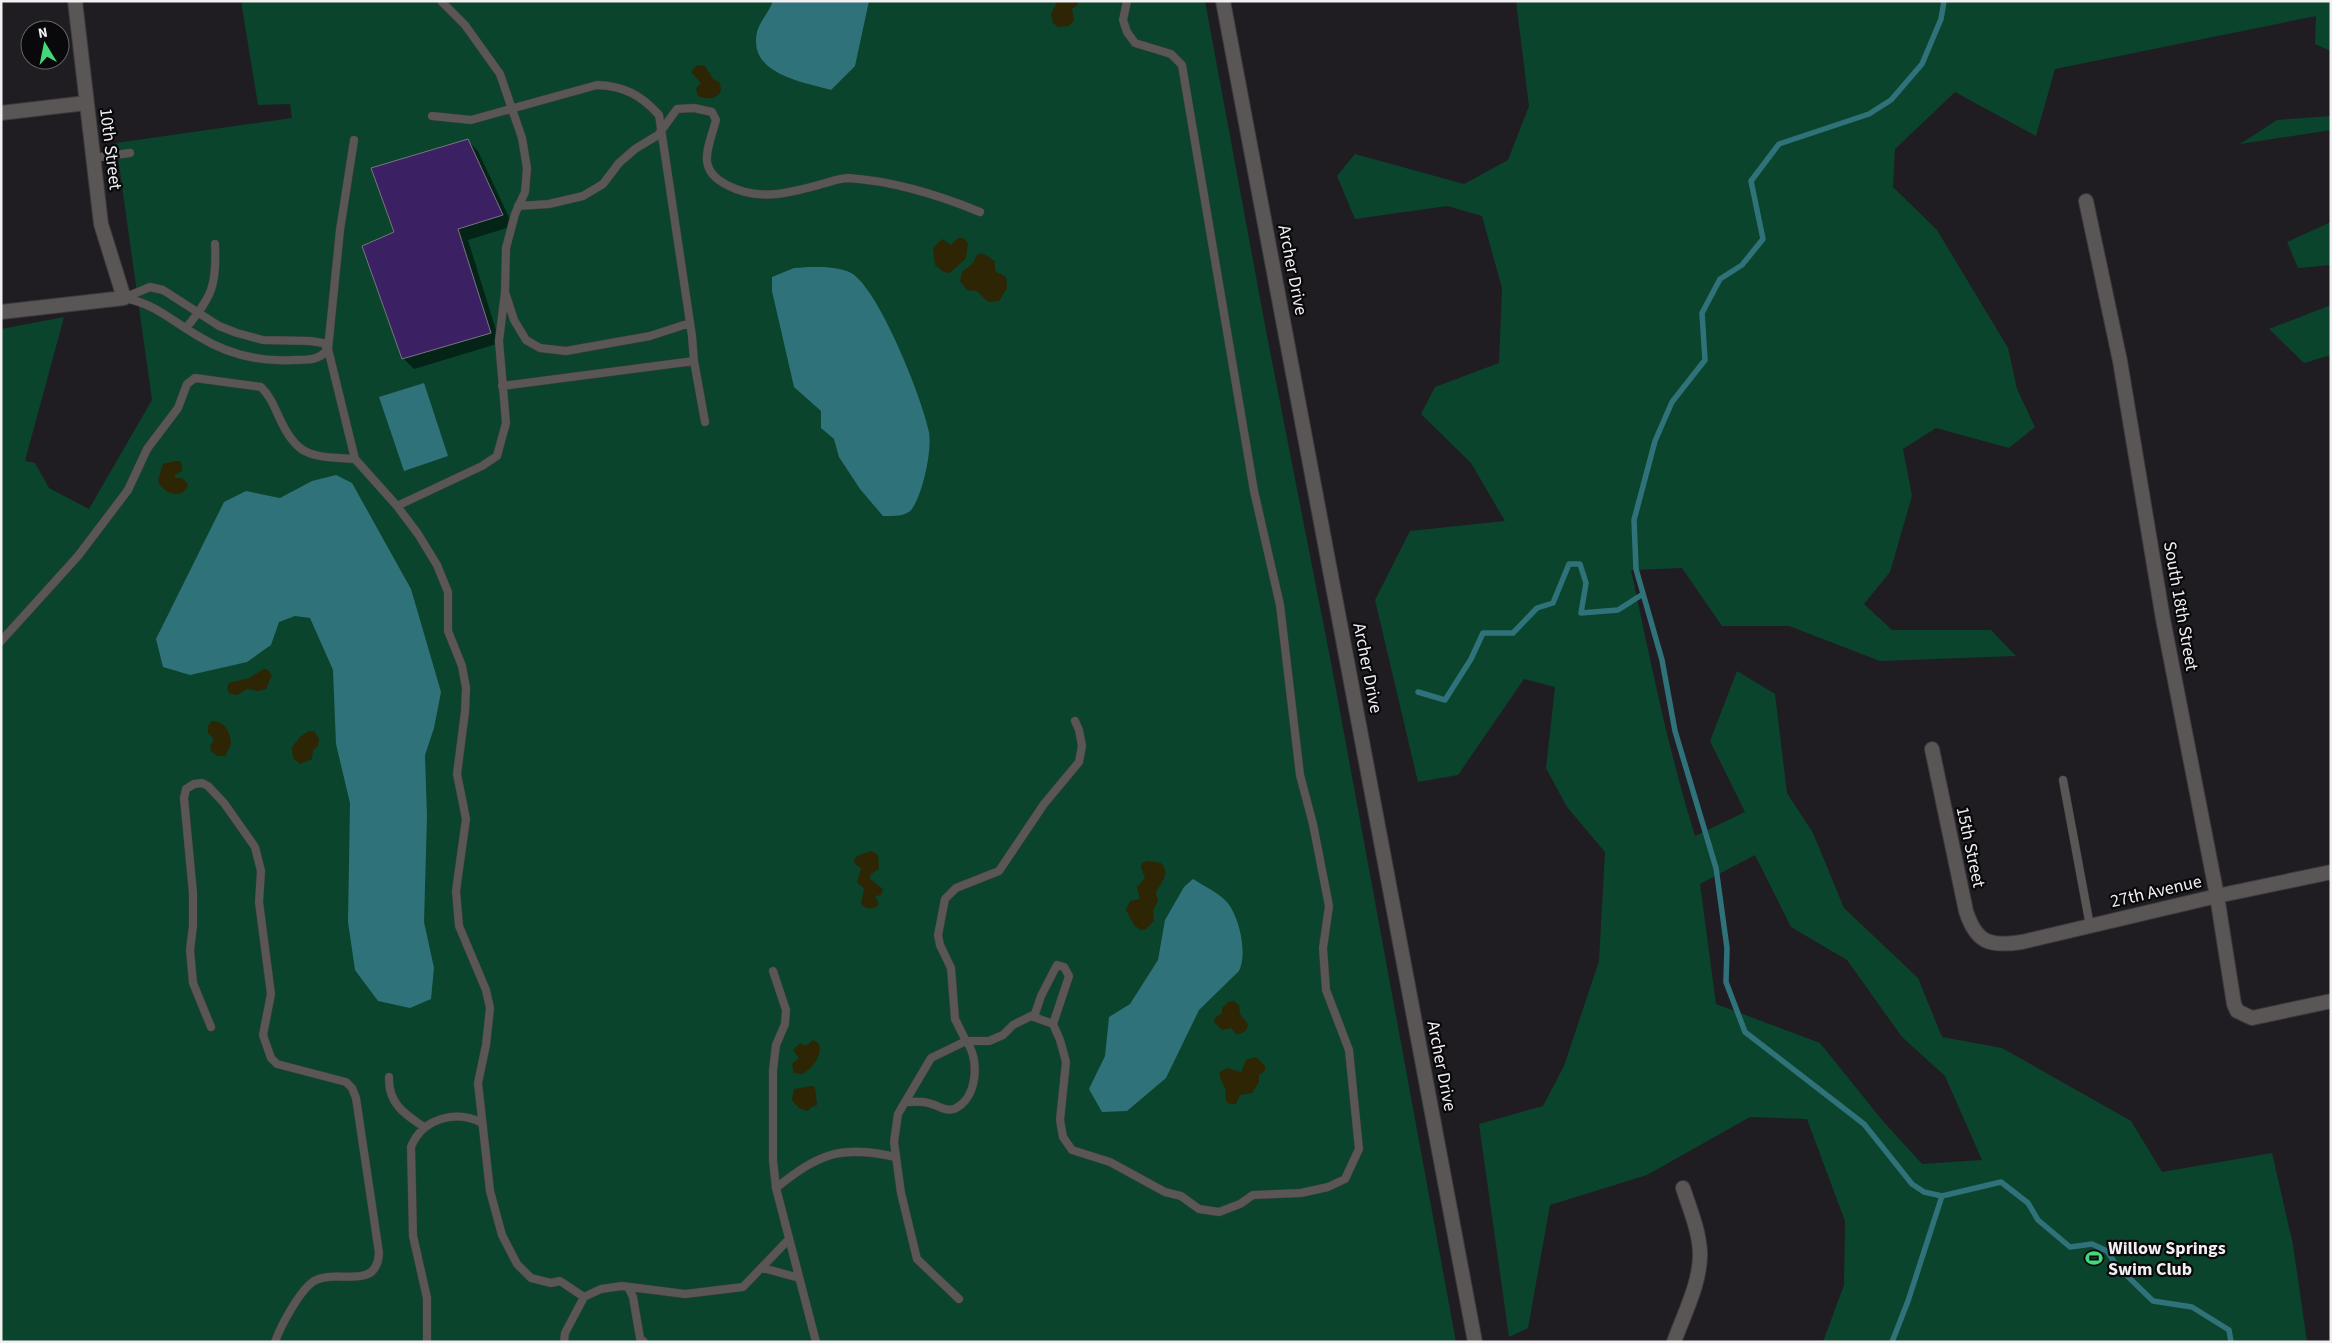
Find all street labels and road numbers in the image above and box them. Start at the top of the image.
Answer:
street label: 10th Street [93,107,128,192]
street label: Archer Drive [1271,223,1314,318]
street label: South 18th Street [2157,539,2204,673]
street label: Archer Drive [1346,621,1389,716]
street label: 15th Street [1950,804,1991,890]
street label: 27th Avenue [2108,869,2204,914]
street label: Archer Drive [1420,1019,1463,1114]

